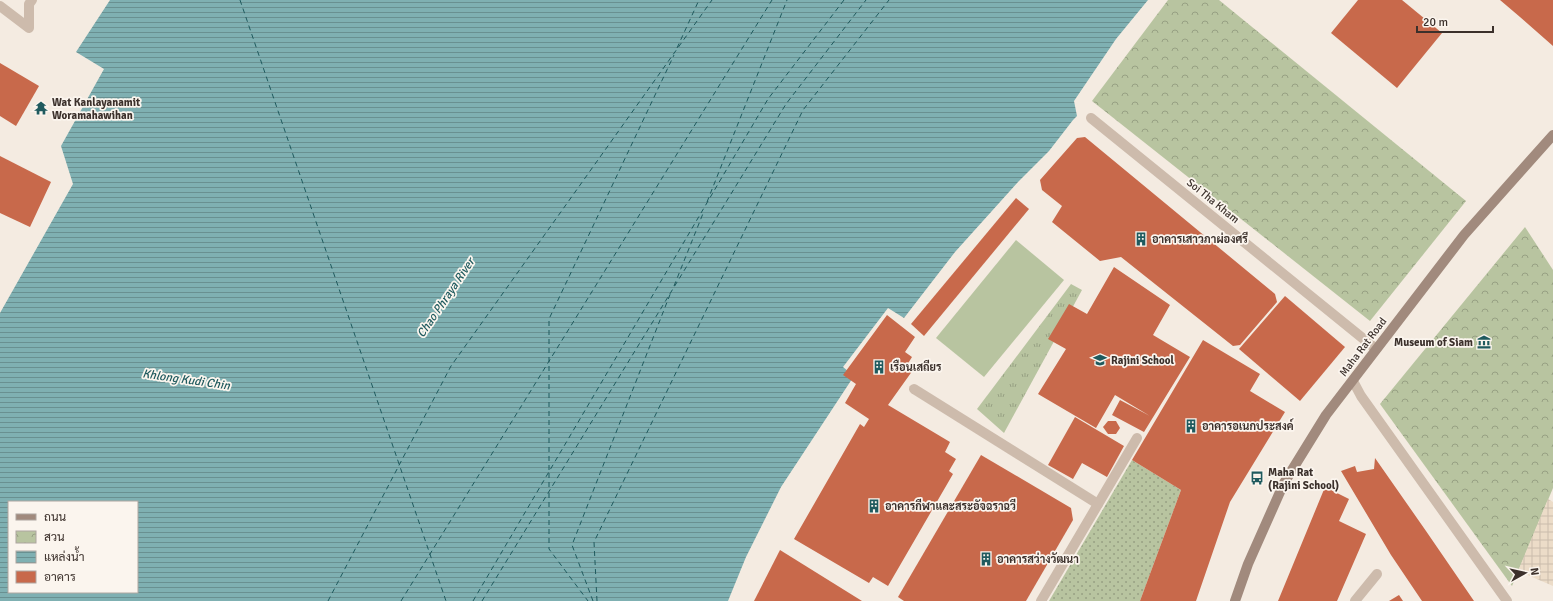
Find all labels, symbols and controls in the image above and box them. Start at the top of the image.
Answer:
scale bar [1417,8,1493,34]
text: 20 m [1423,15,1448,30]
place label: Wat Kanlayanamit Woramahawihan [52,96,140,122]
temple icon: Wat Kanlayanamit Woramahawihan [33,100,49,116]
street label: Soi Tha Kham [1184,176,1242,226]
building icon: อาคารเสาวภาผ่องศรี [1133,231,1149,247]
place label: อาคารเสาวภาผ่องศรี [1152,231,1248,246]
water label: Chao Phraya River [414,254,479,341]
street label: Maha Rat Road [1337,315,1389,379]
museum icon: Museum of Siam [1476,334,1492,350]
place label: Museum of Siam [1394,336,1473,349]
school or university icon: Rajini School [1092,352,1108,368]
place label: Rajini School [1111,354,1175,367]
building icon: เรือนเสถียร [871,359,887,375]
place label: เรือนเสถียร [890,359,942,374]
water label: Khlong Kudi Chin [141,366,231,394]
building icon: อาคารอเนกประสงค์ [1183,418,1199,434]
place label: อาคารอเนกประสงค์ [1202,418,1295,433]
place label: Maha Rat (Rajini School) [1268,466,1339,492]
bus stop icon: Maha Rat (Rajini School) [1249,470,1265,486]
building icon: อาคารกีฬาและสระอัจฉราฉวี [866,498,882,514]
place label: อาคารกีฬาและสระอัจฉราฉวี [885,498,1016,513]
legend [8,501,138,593]
text: ถนน [44,510,67,525]
text: สวน [44,530,65,545]
text: แหล่งน้ำ [44,546,84,565]
building icon: อาคารสว่างวัฒนา [978,551,994,567]
place label: อาคารสว่างวัฒนา [997,552,1079,566]
north arrow [1505,553,1545,593]
text: N [1527,567,1541,576]
text: อาคาร [44,570,76,585]

